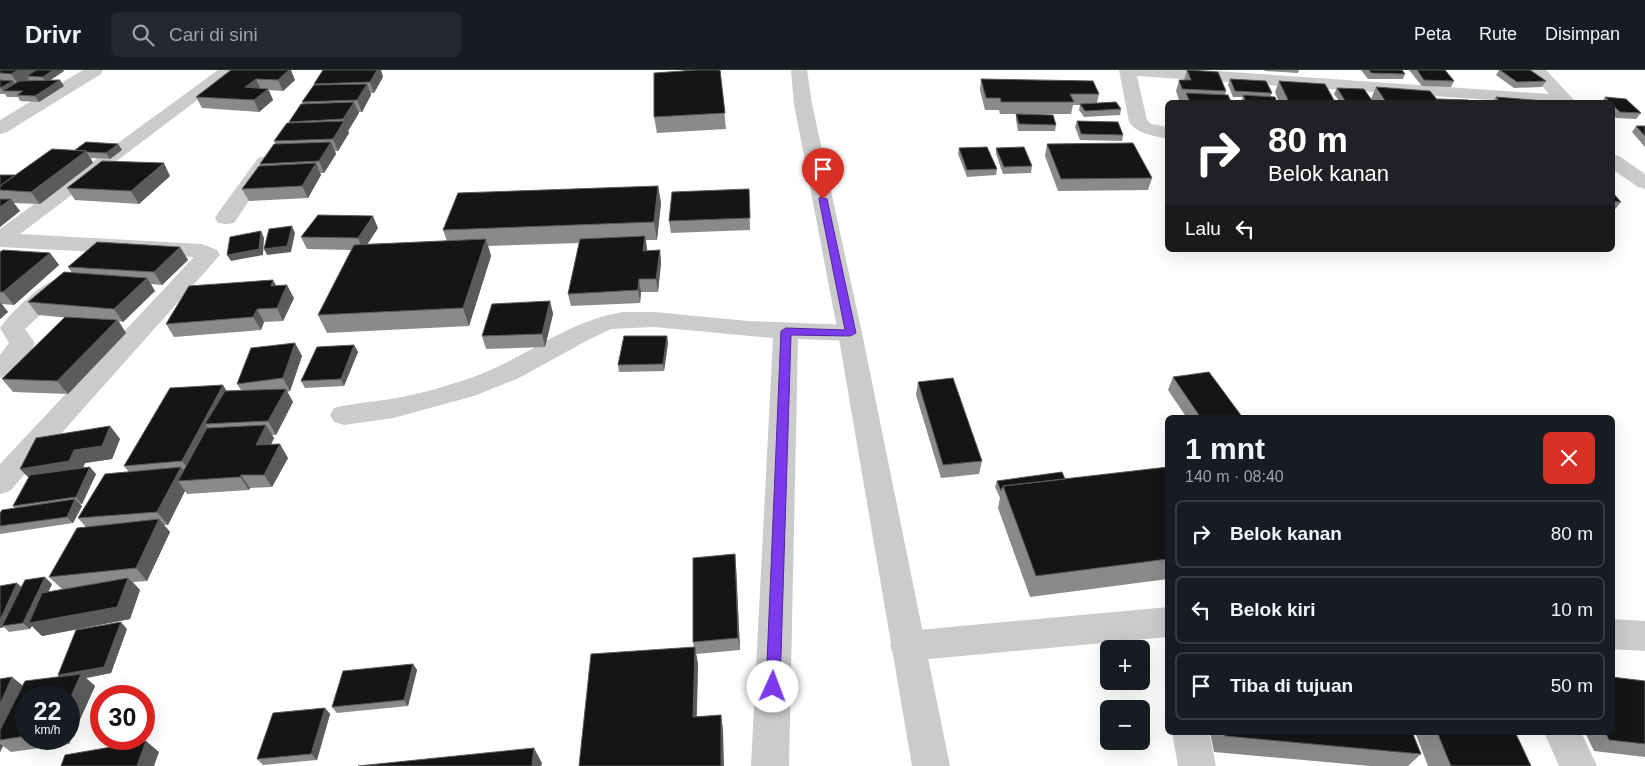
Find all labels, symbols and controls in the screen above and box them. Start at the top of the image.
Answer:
search box [111,12,461,57]
text: Drivr [25,21,81,48]
icon: search [129,21,157,49]
text: Cari di sini [169,24,258,45]
text: Peta [1414,24,1451,44]
text: Rute [1479,24,1517,44]
text: Disimpan [1545,24,1620,44]
icon: right [1185,120,1250,185]
text: 80 m [1268,120,1348,159]
pin [802,148,844,199]
icon: arrive [809,155,837,183]
text: Belok kanan [1268,161,1389,186]
icon: left [1231,215,1259,243]
text: Lalu [1185,218,1221,239]
text: 1 mnt [1185,432,1265,465]
button: close [1543,432,1595,484]
text: 140 m · 08:40 [1185,468,1284,485]
icon: right [1187,520,1215,548]
text: Belok kanan [1230,523,1342,544]
text: 80 m [1551,523,1593,544]
icon: left [1187,596,1215,624]
text: Belok kiri [1230,599,1316,620]
text: 10 m [1551,599,1593,620]
map controls [1100,640,1150,750]
button: + [1100,640,1150,690]
position arrow [746,660,798,712]
icon: arrive [1187,672,1215,700]
text: Tiba di tujuan [1230,675,1353,696]
text: 50 m [1551,675,1593,696]
speed limit sign: 30 [90,685,155,750]
text: 22 [34,697,61,725]
button: − [1100,700,1150,750]
text: km/h [34,723,61,737]

